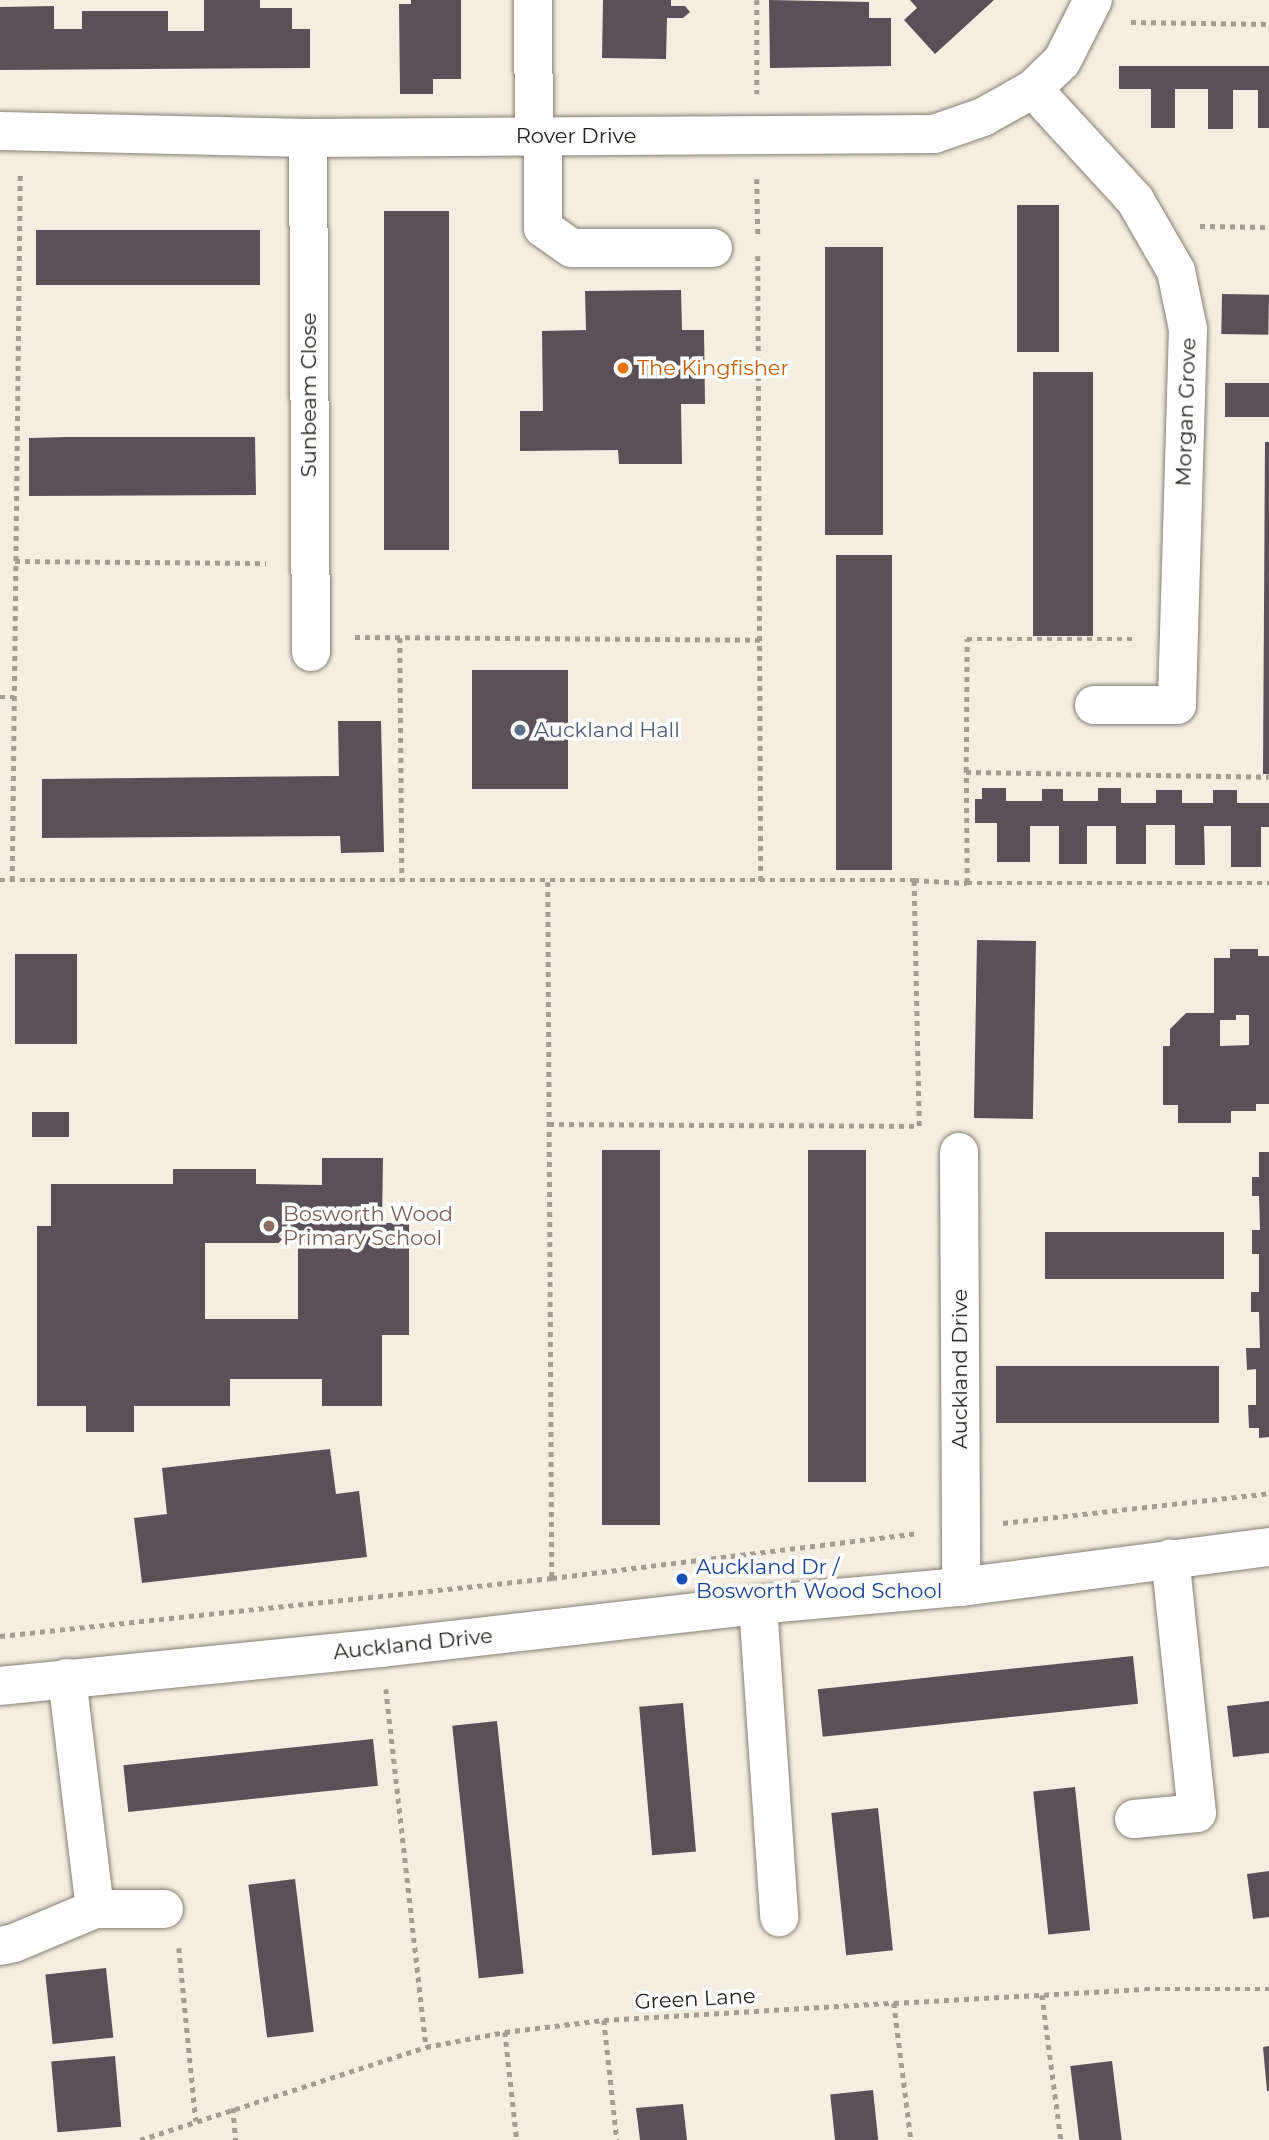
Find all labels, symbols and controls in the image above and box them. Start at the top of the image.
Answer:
street label: Rover Drive [516,123,636,149]
street label: Sunbeam Close [296,313,322,477]
street label: Morgan Grove [1171,337,1201,487]
place label: The Kingfisher [637,355,789,381]
marker: The Kingfisher [615,360,631,376]
place label: Auckland Hall [534,717,680,743]
marker: Auckland Hall [512,722,528,738]
place label: Bosworth Wood Primary School [283,1201,453,1251]
marker: Bosworth Wood Primary School [261,1218,277,1234]
street label: Auckland Drive [947,1289,973,1449]
place label: Auckland Dr / Bosworth Wood School [696,1554,942,1604]
marker: Auckland Dr / Bosworth Wood School [674,1571,690,1587]
street label: Auckland Drive [332,1623,494,1665]
street label: Green Lane [634,1983,756,2015]

